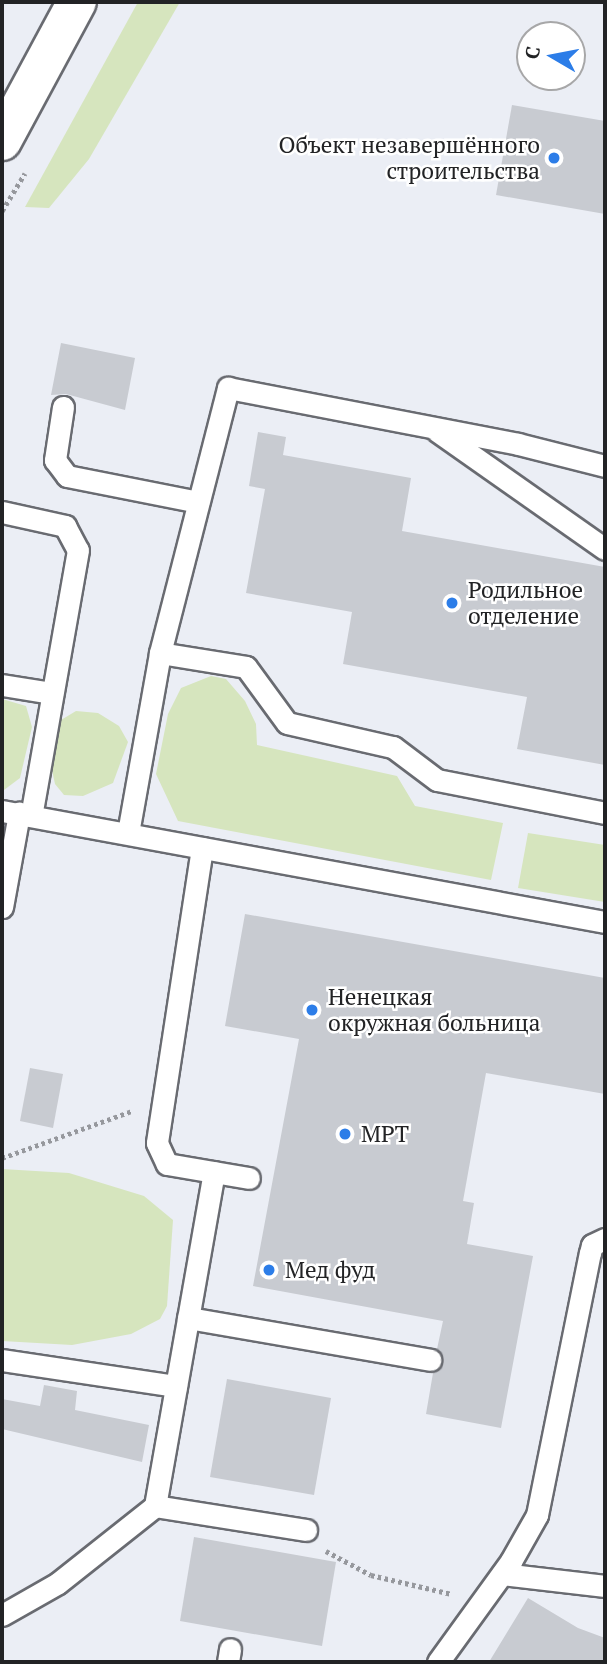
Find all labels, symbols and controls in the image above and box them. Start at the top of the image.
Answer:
north arrow [516,21,586,91]
text: С [518,44,545,61]
place label: Объект незавершённого строительства [278,131,540,185]
marker: Объект незавершённого строительства [546,150,562,166]
place label: Родильное отделение [468,576,583,630]
marker: Родильное отделение [442,593,462,613]
place label: Ненецкая окружная больница [328,983,540,1037]
marker: Ненецкая окружная больница [302,1000,322,1020]
place label: МРТ [361,1120,409,1148]
marker: МРТ [335,1124,355,1144]
place label: Мед фуд [285,1256,375,1284]
marker: Мед фуд [259,1260,279,1280]

